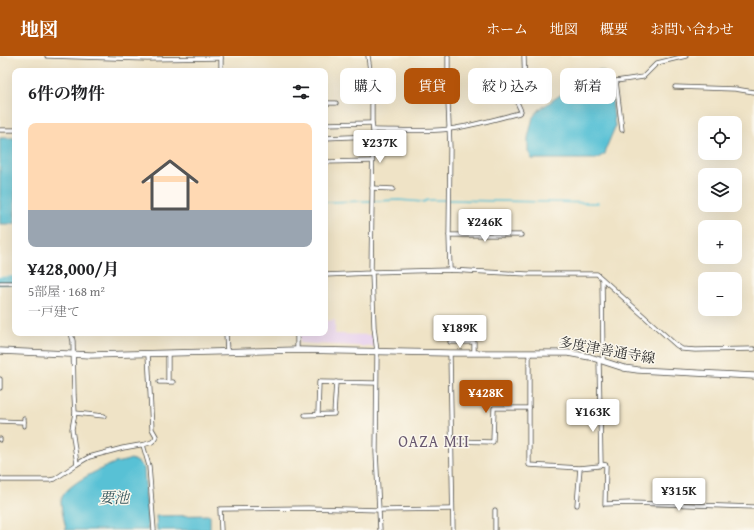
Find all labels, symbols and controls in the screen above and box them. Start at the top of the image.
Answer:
text: 地図 [20,15,58,43]
text: ホーム [486,19,528,39]
text: 地図 [550,19,578,39]
text: 概要 [600,19,628,39]
text: お問い合わせ [650,19,734,39]
chip: 購入 [340,68,396,104]
chip: 賃貸 [404,68,460,104]
chip: 絞り込み [468,68,552,104]
chip: 新着 [560,68,616,104]
text: 6件の物件 [28,80,105,105]
icon: filters [290,81,312,103]
map controls [698,116,742,316]
button: locate [698,116,742,160]
pin: ¥237K [352,130,408,164]
text: ¥237K [362,133,398,152]
icon: home [134,149,206,221]
button: layers [698,168,742,212]
pin: ¥246K [457,209,513,243]
text: ¥246K [467,212,503,231]
button: + [698,220,742,264]
text: ¥428,000/月 [28,256,120,281]
button: − [698,272,742,316]
text: 5部屋 · 168 m² [28,282,105,301]
text: 一戸建て [28,302,80,321]
pin: ¥189K [432,315,488,349]
text: ¥189K [442,318,478,337]
street label: 多度津善通寺線 [557,332,657,368]
pin: ¥428K [458,380,514,414]
text: ¥428K [468,383,504,402]
pin: ¥163K [565,399,621,433]
text: ¥163K [575,402,611,421]
district label: OAZA MII [398,429,470,453]
pin: ¥315K [651,478,707,512]
text: ¥315K [661,481,697,500]
water label: 要池 [99,487,131,508]

